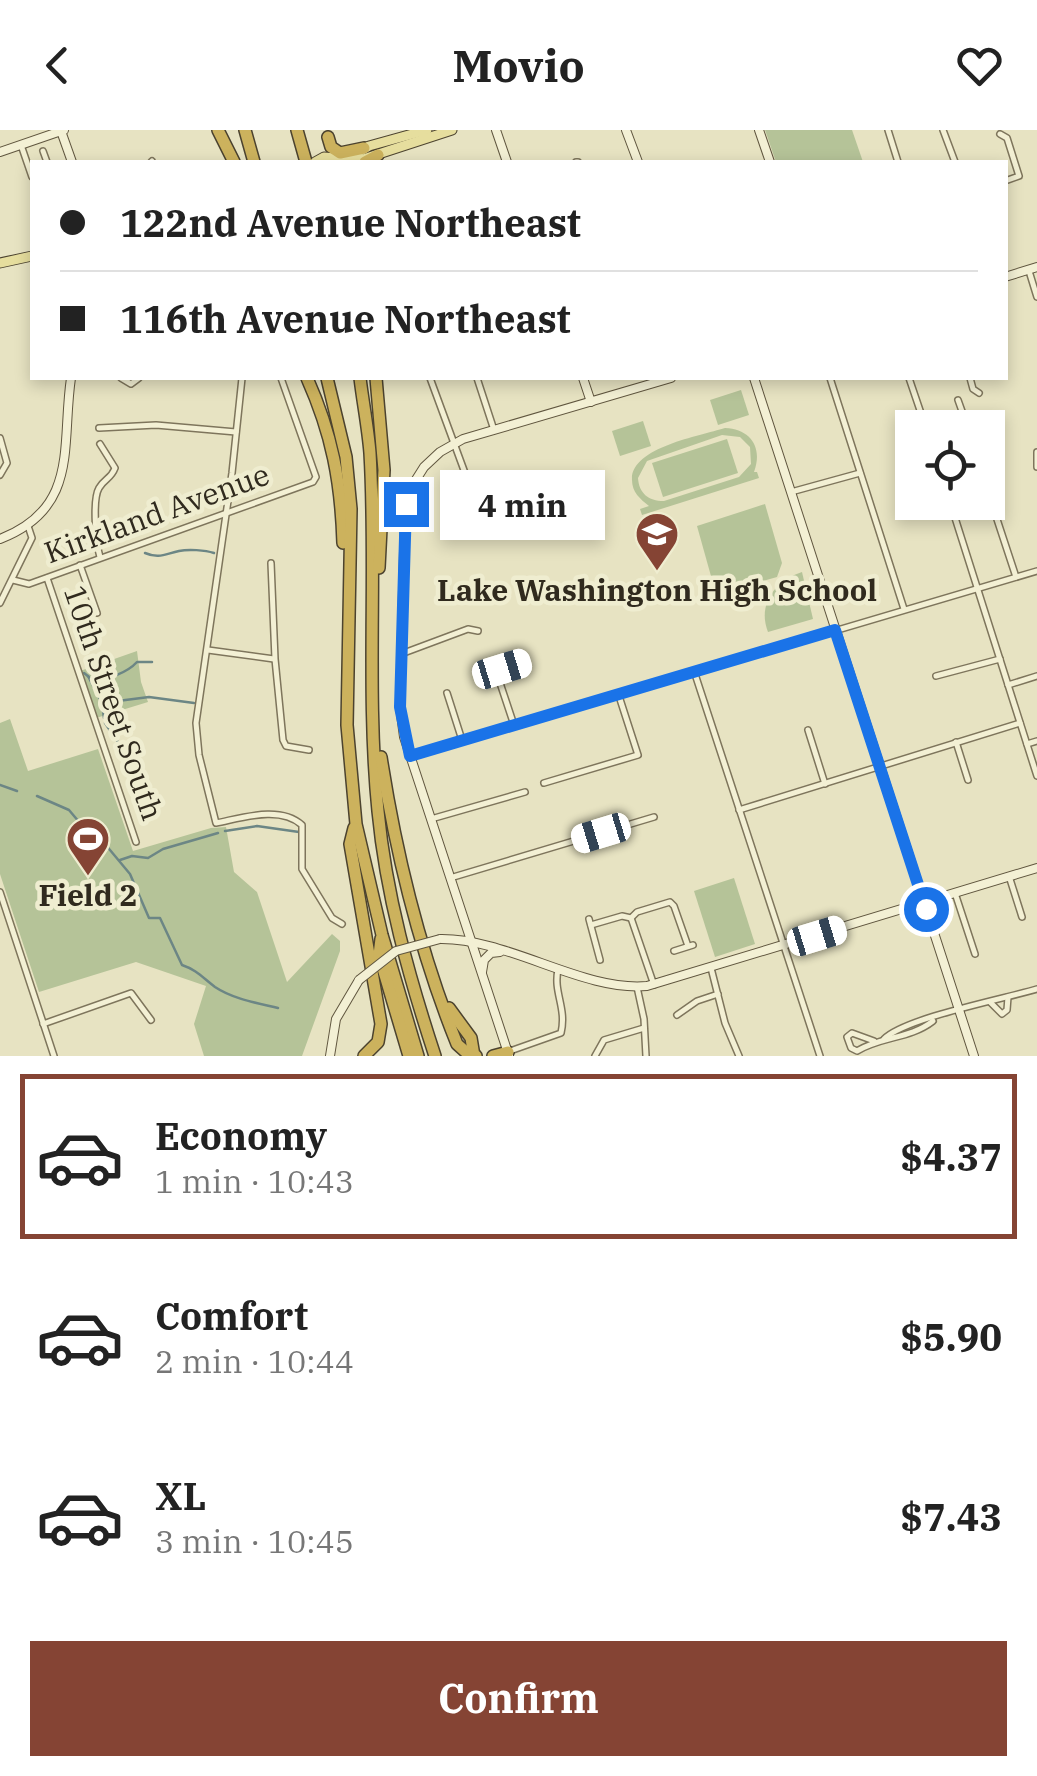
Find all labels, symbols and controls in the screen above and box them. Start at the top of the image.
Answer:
text: Movio [452,36,585,94]
icon: back [30,38,85,93]
icon: heart [952,38,1007,93]
text: 122nd Avenue Northeast [120,198,581,247]
text: 116th Avenue Northeast [120,294,571,343]
map controls [895,410,1005,520]
button: locate [895,410,1005,520]
street label: Kirkland Avenue [39,454,274,571]
callout: 4 min [441,469,606,539]
route end [384,482,429,527]
text: 4 min [478,484,567,526]
school or university icon: Lake Washington High School [634,511,680,572]
place label: Lake Washington High School [437,570,877,609]
street label: 10th Street South [56,580,173,825]
car [469,646,535,692]
car [568,810,634,856]
sports icon: Field 2 [65,816,111,877]
place label: Field 2 [38,875,138,914]
route start [904,887,949,932]
car [784,913,850,959]
text: Economy [155,1111,327,1160]
icon: car [35,1112,125,1202]
text: $4.37 [900,1132,1002,1181]
text: 1 min · 10:43 [155,1160,354,1202]
text: Comfort [155,1291,308,1340]
icon: car [35,1292,125,1382]
text: $5.90 [900,1312,1002,1361]
text: 2 min · 10:44 [155,1340,354,1382]
text: XL [155,1471,206,1520]
icon: car [35,1472,125,1562]
text: $7.43 [900,1492,1002,1541]
text: 3 min · 10:45 [155,1520,354,1562]
button: Confirm [30,1641,1007,1756]

